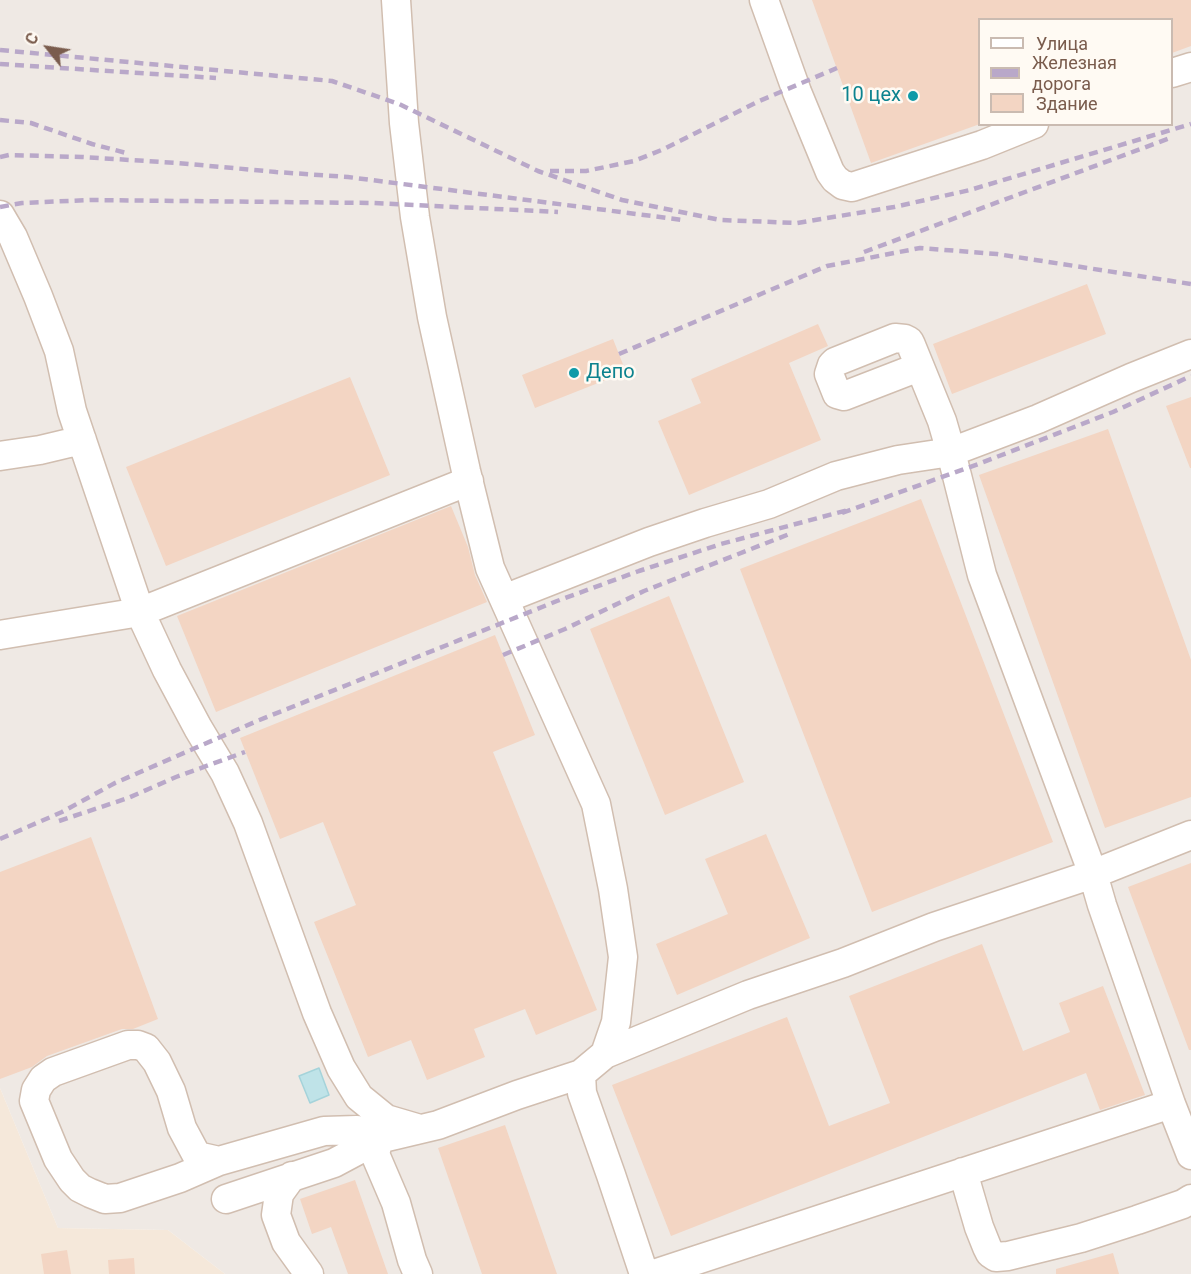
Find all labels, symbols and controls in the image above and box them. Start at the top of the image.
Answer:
north arrow [18,18,78,78]
legend [978,18,1173,126]
text: С [21,29,43,48]
text: Улица [1036,33,1088,54]
text: Железная дорога [1032,52,1117,94]
place label: 10 цех [841,84,901,108]
marker: 10 цех [906,89,920,103]
text: Здание [1036,93,1098,114]
place label: Депо [586,361,635,385]
marker: Депо [567,366,581,380]

